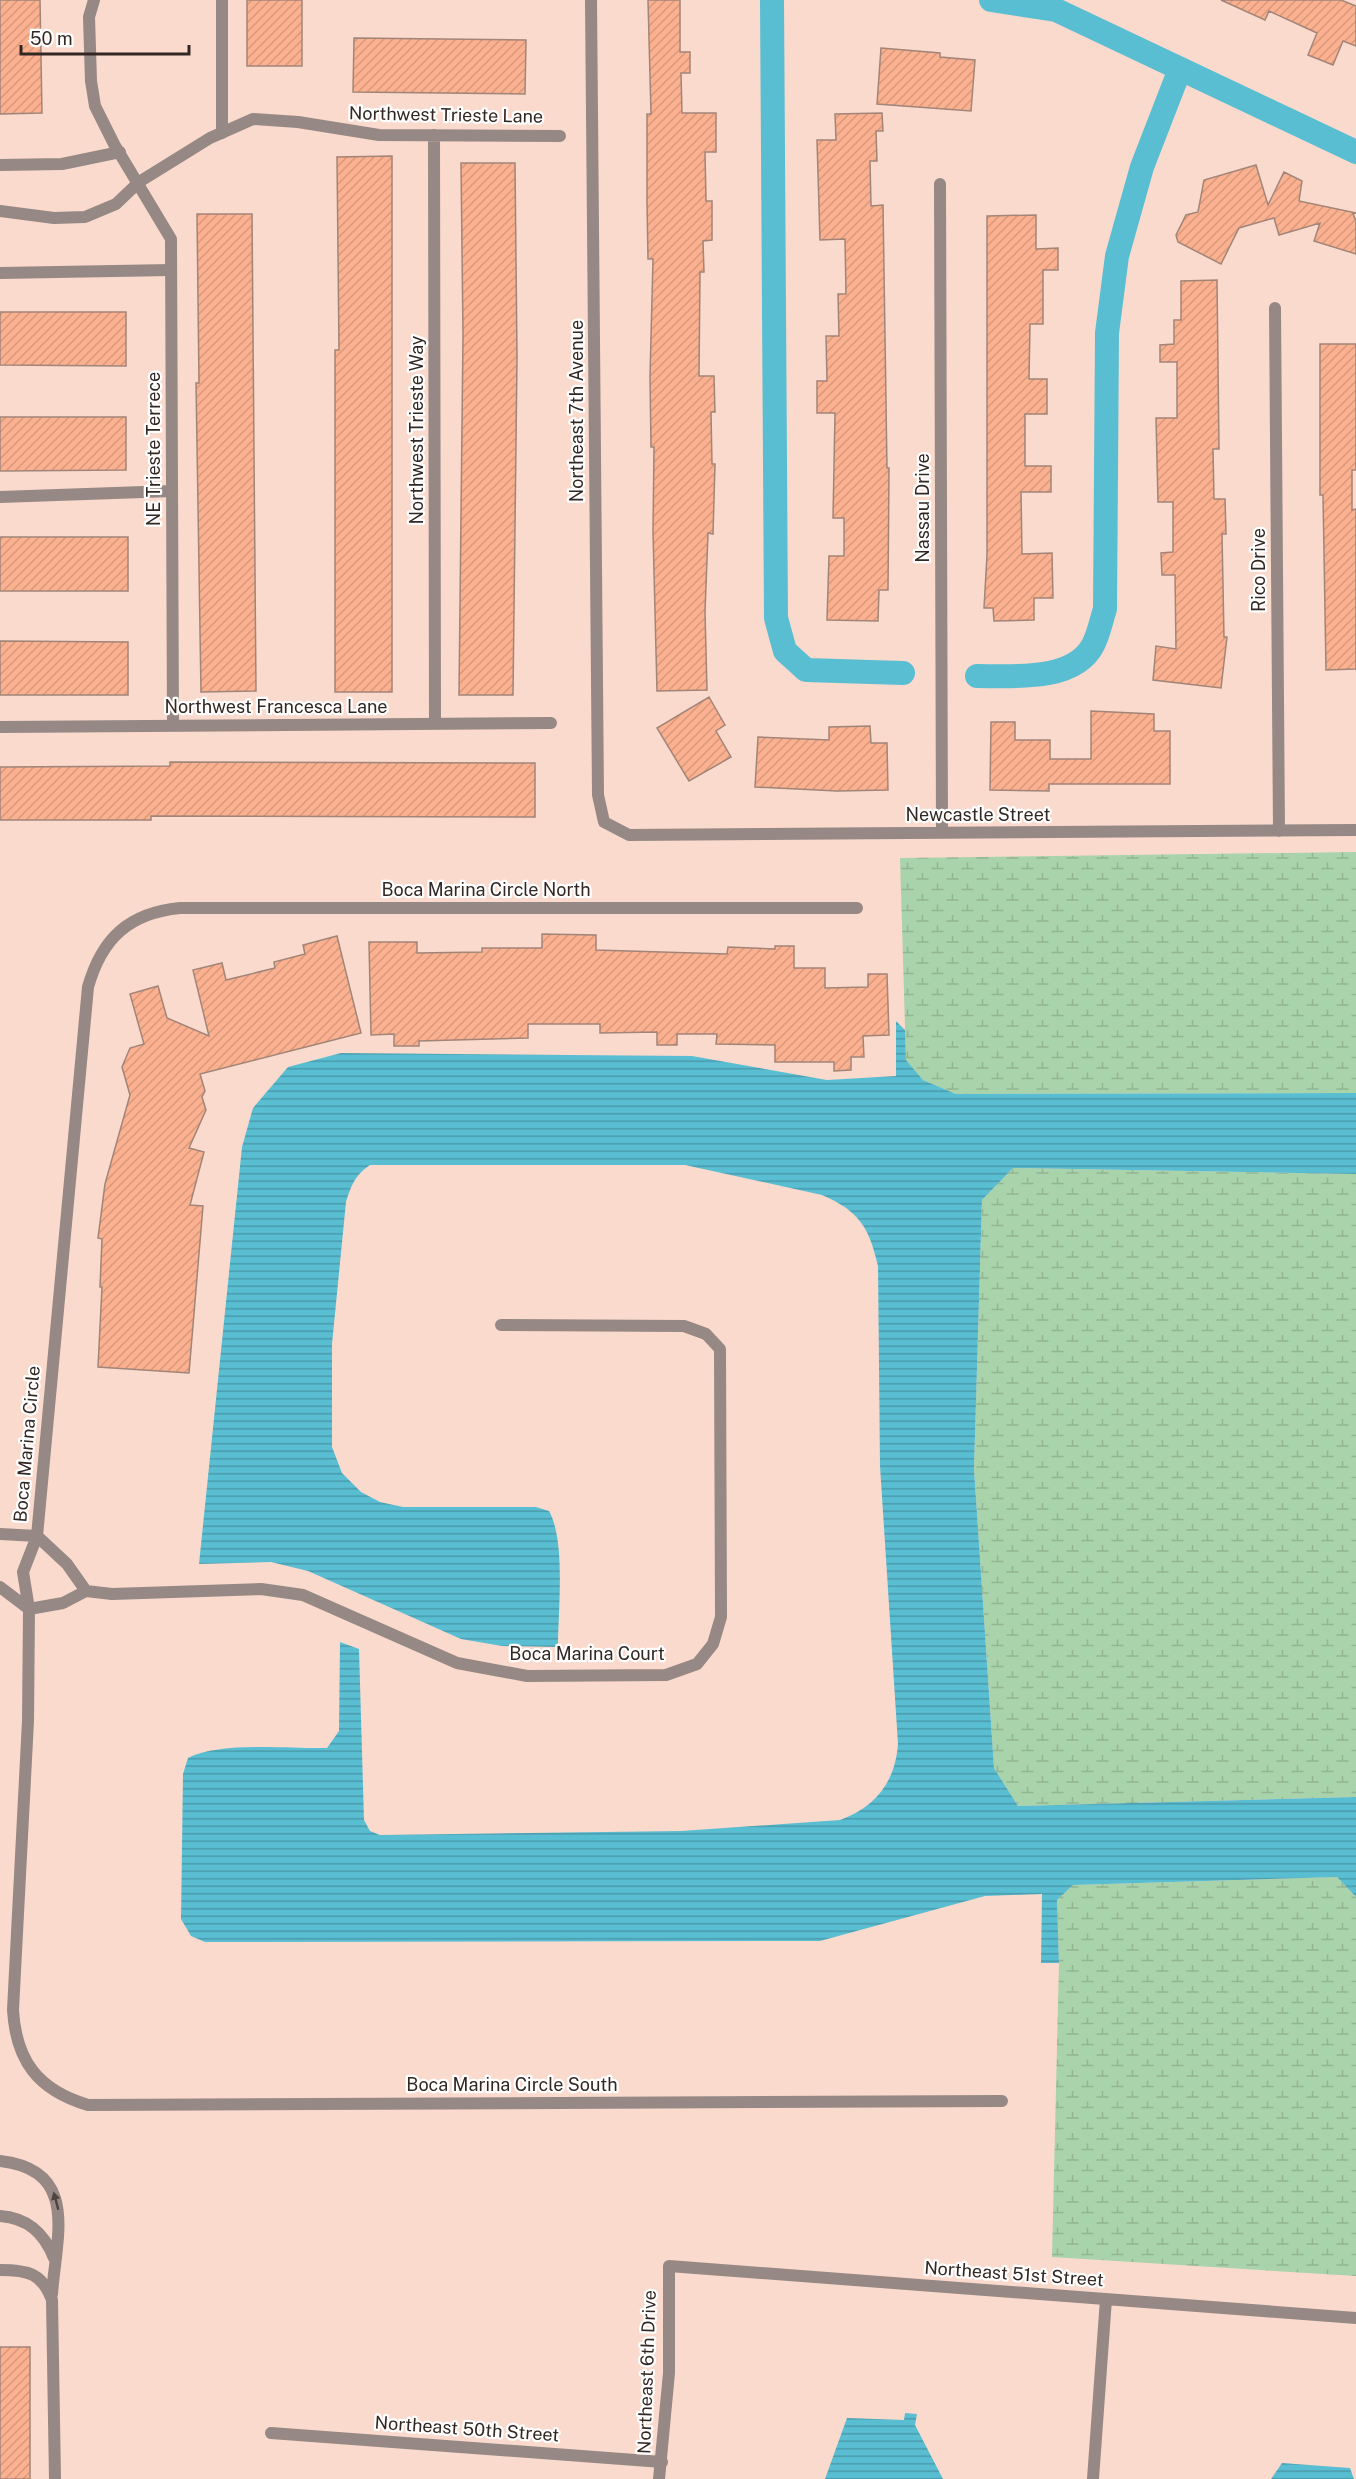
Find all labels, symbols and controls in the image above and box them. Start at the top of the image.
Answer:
scale bar [21,18,189,56]
text: 50 m [30,28,73,49]
street label: Northwest Trieste Lane [349,102,543,127]
street label: Northeast 7th Avenue [566,320,587,502]
street label: Northwest Trieste Way [406,335,427,524]
street label: NE Trieste Terrece [143,372,164,526]
street label: Nassau Drive [912,453,933,563]
street label: Rico Drive [1248,528,1269,612]
street label: Northwest Francesca Lane [164,696,388,717]
street label: Newcastle Street [906,804,1050,825]
street label: Boca Marina Circle North [381,879,591,900]
street label: Boca Marina Circle [9,1365,44,1523]
street label: Boca Marina Court [509,1643,665,1664]
street label: Boca Marina Circle South [406,2074,618,2095]
one-way arrow [51,2192,61,2210]
street label: Northeast 51st Street [924,2257,1104,2290]
street label: Northeast 6th Drive [633,2290,660,2454]
street label: Northeast 50th Street [374,2412,560,2445]

